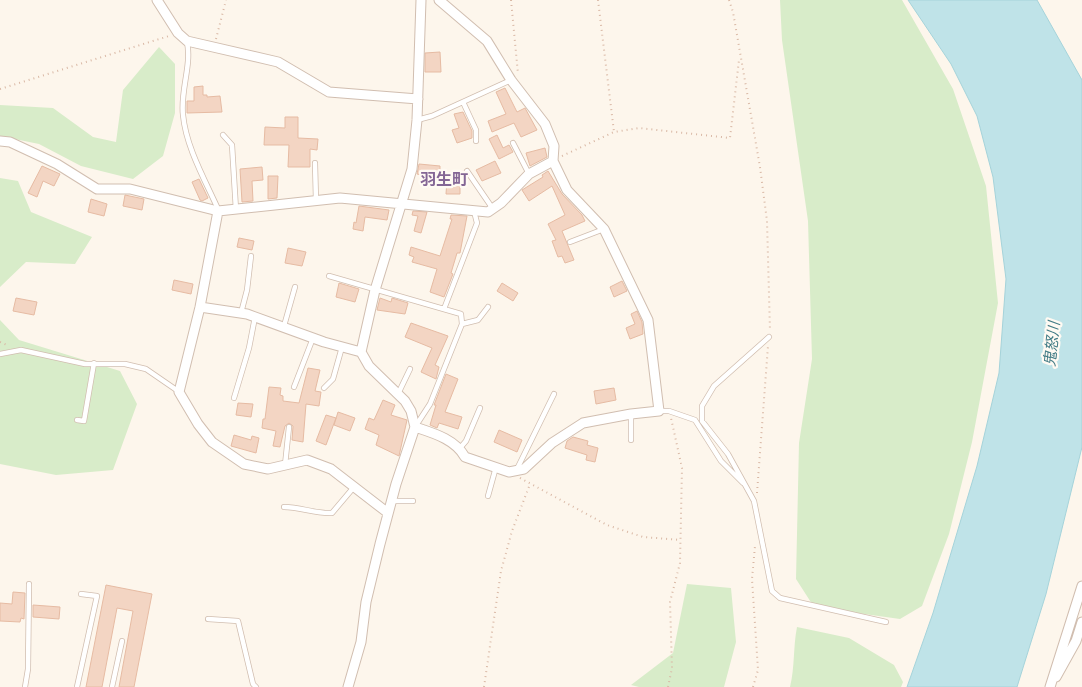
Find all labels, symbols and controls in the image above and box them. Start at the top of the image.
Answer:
district label: 羽生町 [420,167,468,191]
water label: 鬼怒川 [1038,318,1065,368]

